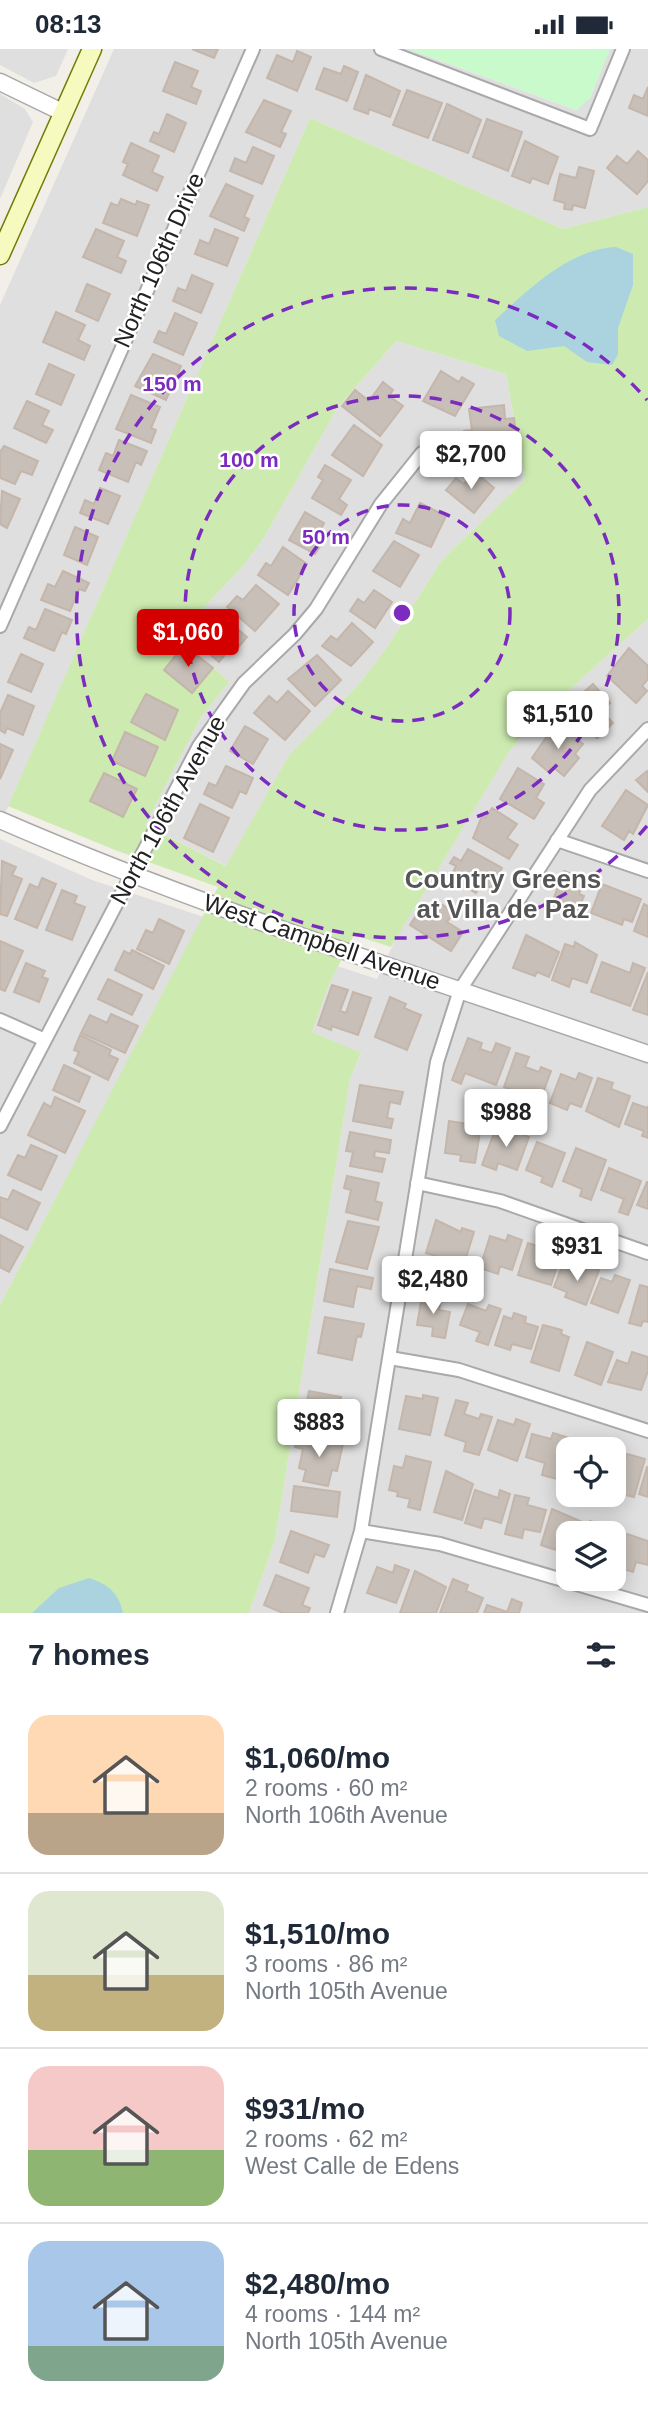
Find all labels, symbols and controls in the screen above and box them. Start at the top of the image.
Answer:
text: 08:13 [35,9,102,39]
street label: North 106th Drive [108,168,209,351]
text: 150 m [142,372,202,395]
pin: $2,700 [414,431,528,491]
text: $2,700 [436,441,506,467]
text: 100 m [219,448,279,471]
text: 50 m [302,525,350,548]
centre of rings [390,601,414,625]
pin: $1,060 [131,609,245,669]
text: $1,060 [153,619,223,645]
pin: $1,510 [501,691,615,751]
text: $1,510 [523,701,593,727]
street label: North 106th Avenue [104,711,231,909]
district label: Country Greens at Villa de Paz [405,864,601,924]
street label: West Campbell Avenue [200,888,444,995]
pin: $988 [465,1089,547,1149]
text: $988 [480,1099,532,1125]
pin: $931 [536,1223,618,1283]
text: $931 [551,1233,603,1259]
pin: $2,480 [376,1257,490,1316]
text: $2,480 [398,1266,468,1292]
pin: $883 [278,1399,360,1459]
text: $883 [293,1409,345,1435]
map controls [556,1437,626,1591]
button: locate [556,1437,626,1507]
button: layers [556,1521,626,1591]
icon: filters [582,1636,620,1674]
text: 7 homes [28,1638,150,1671]
text: $1,060/mo [245,1741,390,1774]
icon: home [84,1743,168,1827]
text: 2 rooms · 60 m² [245,1775,407,1801]
text: North 106th Avenue [245,1802,448,1828]
text: $1,510/mo [245,1917,390,1950]
icon: home [84,1919,168,2003]
text: 3 rooms · 86 m² [245,1951,407,1977]
text: North 105th Avenue [245,1978,448,2004]
text: $931/mo [245,2092,365,2125]
icon: home [84,2094,168,2178]
text: 2 rooms · 62 m² [245,2126,407,2152]
text: West Calle de Edens [245,2153,459,2179]
text: $2,480/mo [245,2267,390,2300]
icon: home [84,2269,168,2353]
text: 4 rooms · 144 m² [245,2301,420,2327]
text: North 105th Avenue [245,2328,448,2354]

